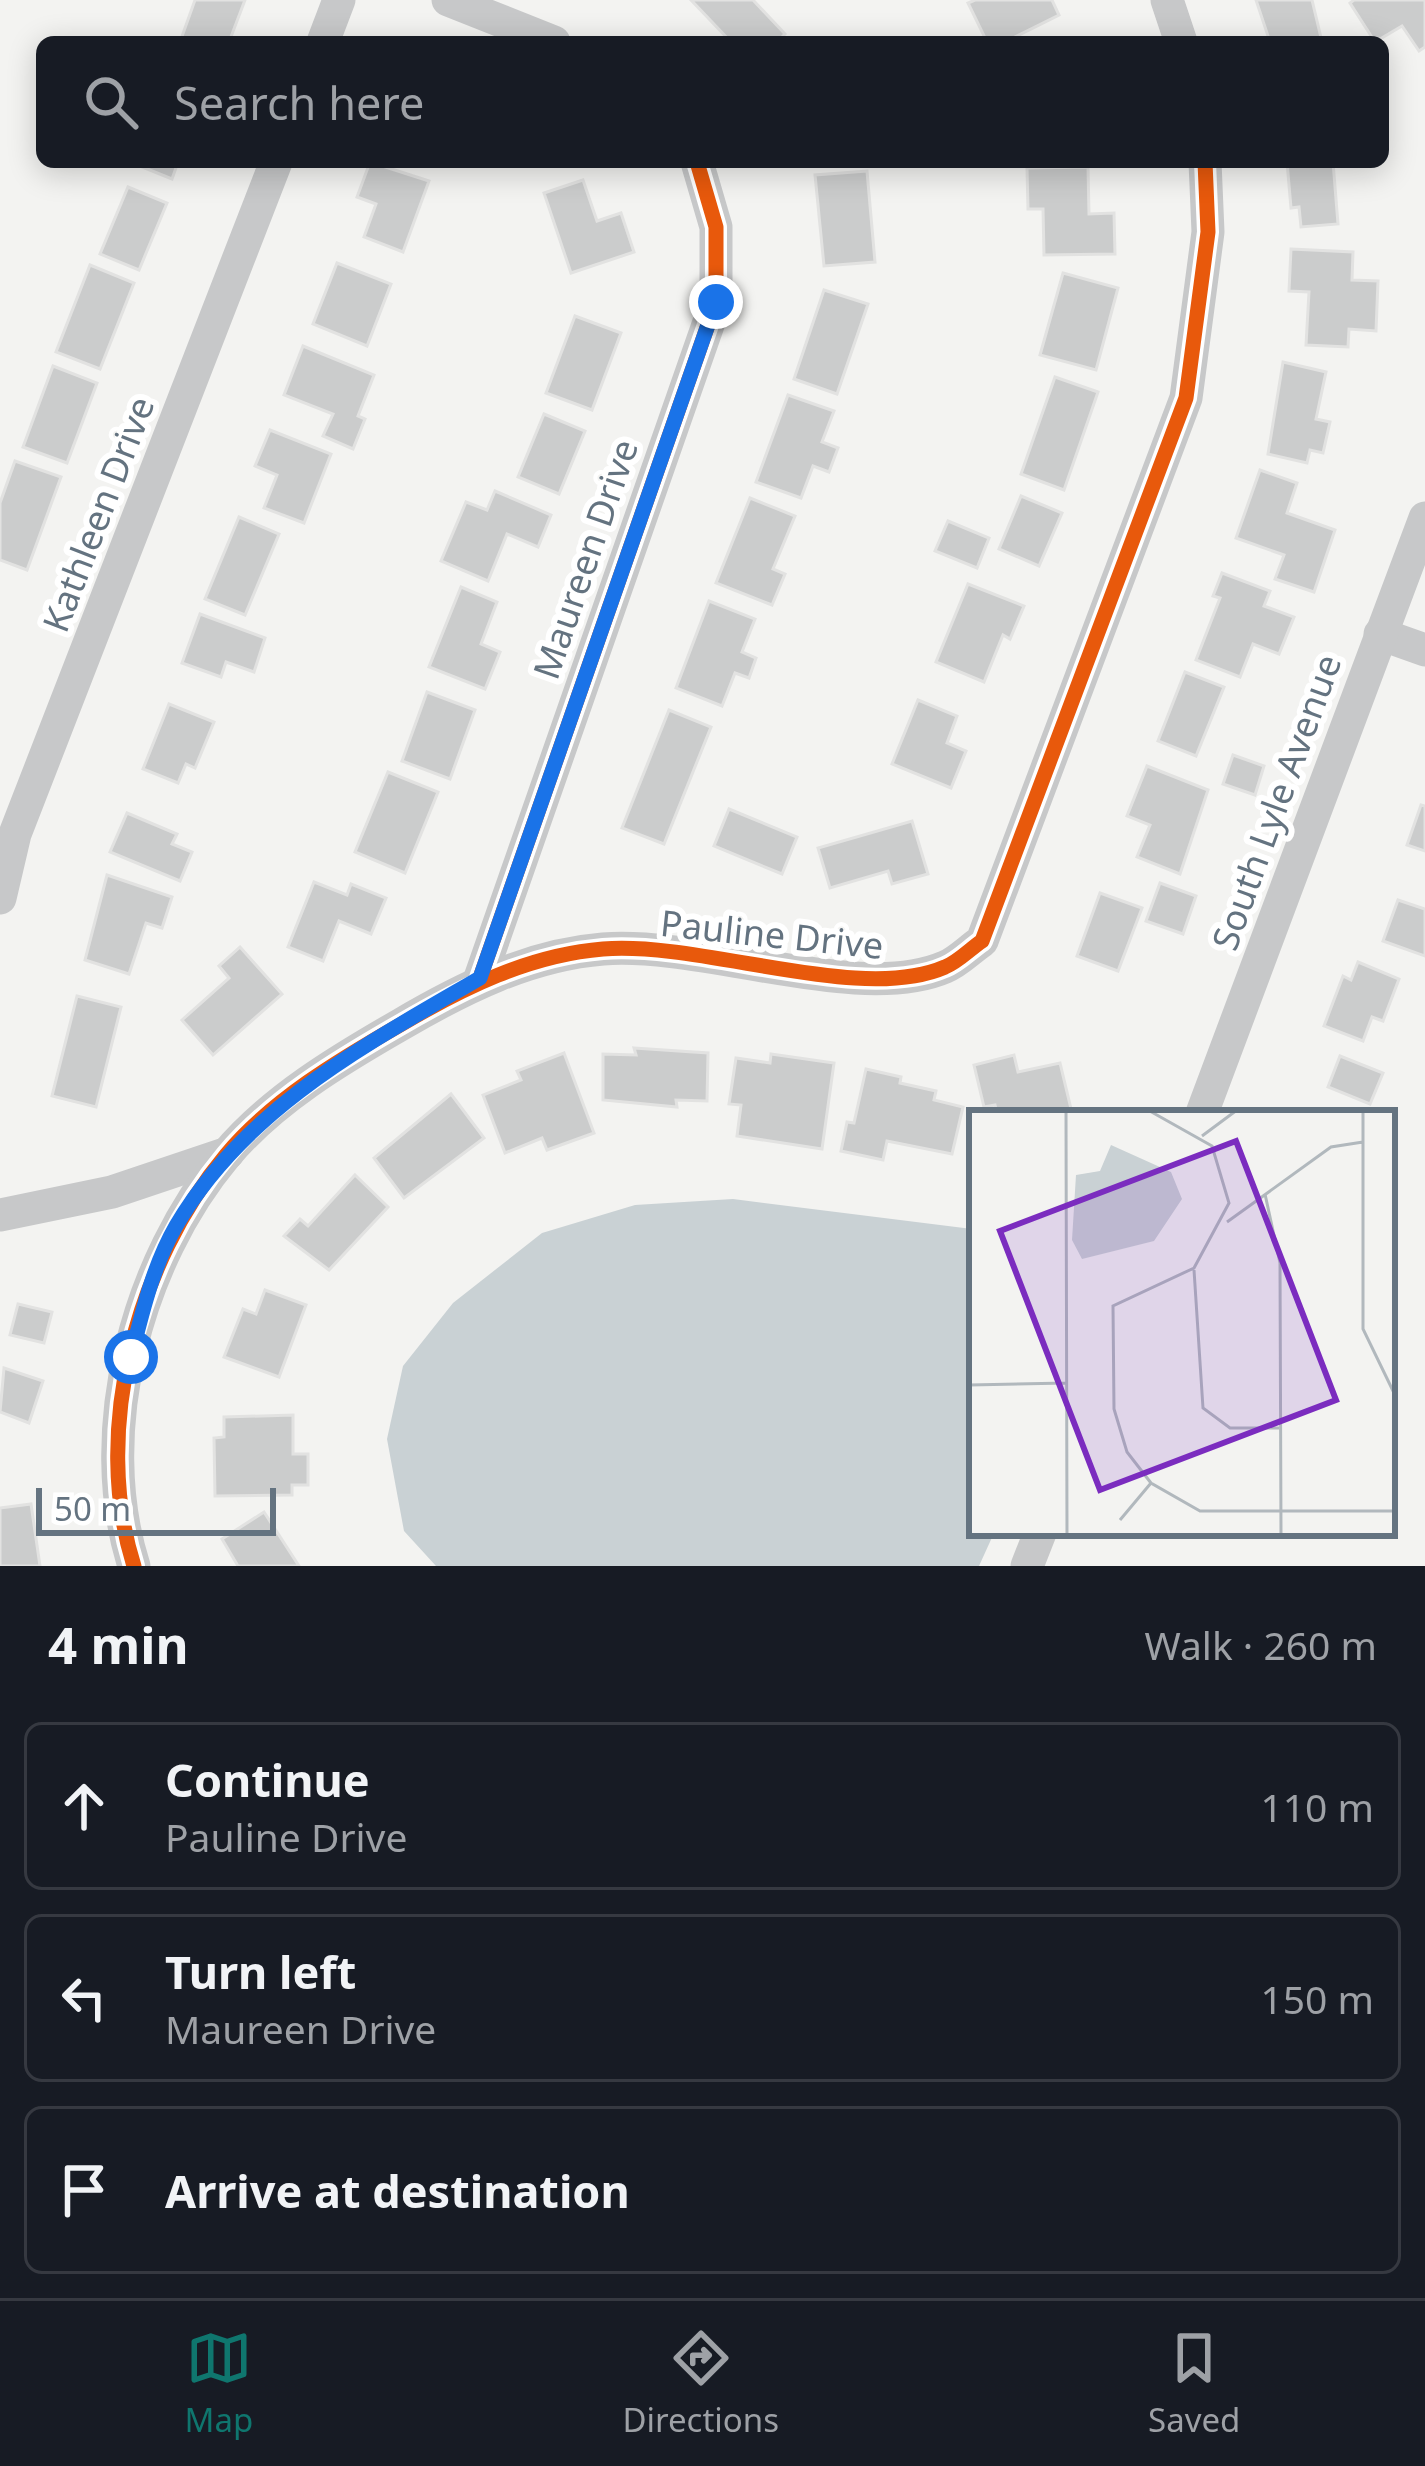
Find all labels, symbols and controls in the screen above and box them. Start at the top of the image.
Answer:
search box [36,36,1389,168]
icon: search [78,69,144,135]
text: Search here [174,72,424,133]
route end [689,275,743,329]
street label: Kathleen Drive [31,389,165,639]
street label: Maureen Drive [521,433,649,685]
street label: South Lyle Avenue [1200,648,1352,956]
street label: Pauline Drive [658,898,886,970]
inset map [969,1110,1395,1536]
route start [104,1330,158,1384]
scale bar [36,1482,276,1535]
text: 50 m [54,1486,131,1531]
text: 4 min [48,1609,189,1679]
text: Walk · 260 m [1144,1618,1377,1671]
text: Continue [165,1749,370,1810]
icon: ahead [51,1773,117,1839]
text: 110 m [1260,1780,1374,1833]
text: Pauline Drive [165,1810,407,1863]
text: Turn left [165,1941,356,2002]
icon: left [51,1965,117,2031]
text: 150 m [1260,1972,1374,2025]
text: Maureen Drive [165,2002,436,2055]
icon: arrive [51,2157,117,2223]
text: Arrive at destination [165,2160,630,2221]
tab: Map [185,2325,253,2442]
tab: Directions [622,2325,779,2442]
tab: Saved [1148,2325,1240,2442]

